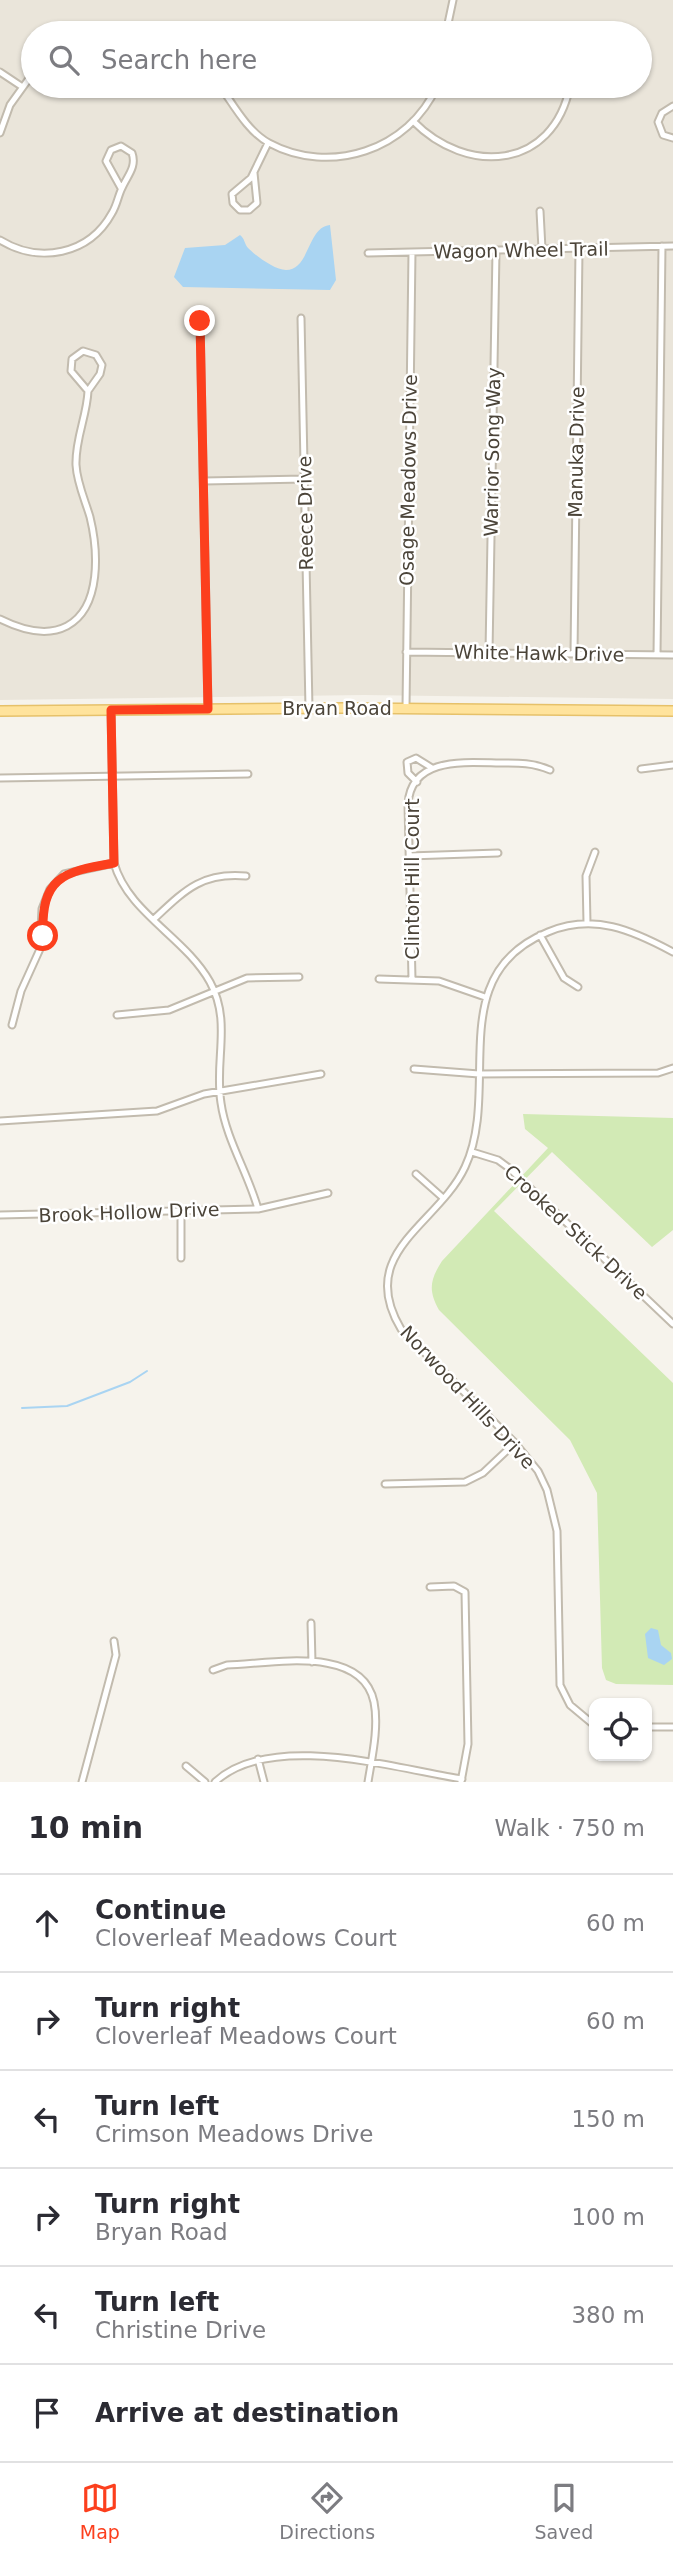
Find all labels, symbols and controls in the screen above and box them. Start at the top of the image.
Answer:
search box [21,21,652,98]
icon: search [45,41,83,79]
text: Search here [101,45,257,75]
street label: Wagon Wheel Trail [433,237,609,263]
route end [184,305,215,336]
street label: Warrior Song Way [480,367,504,537]
street label: Osage Meadows Drive [395,374,421,586]
street label: Manuka Drive [564,386,588,518]
street label: Reece Drive [293,456,317,570]
street label: White Hawk Drive [454,641,624,665]
street label: Bryan Road [282,697,392,719]
street label: Clinton Hill Court [401,798,423,960]
route start [27,920,58,951]
street label: Crooked Stick Drive [500,1160,652,1304]
street label: Brook Hollow Drive [38,1198,220,1226]
street label: Norwood Hills Drive [396,1321,540,1473]
map controls [589,1698,652,1761]
button: locate [589,1698,652,1761]
text: 10 min [28,1810,143,1845]
text: Walk · 750 m [494,1815,645,1841]
text: Continue [95,1895,226,1925]
icon: ahead [28,1904,66,1942]
text: 60 m [586,1910,645,1936]
text: Cloverleaf Meadows Court [95,1925,397,1951]
text: Turn right [95,1993,240,2023]
icon: right [28,2002,66,2040]
text: 60 m [586,2008,645,2034]
text: Cloverleaf Meadows Court [95,2023,397,2049]
text: Turn left [95,2091,219,2121]
icon: left [28,2100,66,2138]
text: 150 m [571,2106,645,2132]
text: Crimson Meadows Drive [95,2121,373,2147]
text: Turn right [95,2189,240,2219]
icon: right [28,2198,66,2236]
text: 100 m [571,2204,645,2230]
text: Bryan Road [95,2219,228,2245]
text: Turn left [95,2287,219,2317]
icon: left [28,2296,66,2334]
text: 380 m [571,2302,645,2328]
text: Christine Drive [95,2317,266,2343]
icon: arrive [28,2394,66,2432]
text: Arrive at destination [95,2398,399,2428]
tab: Map [80,2479,120,2543]
tab: Directions [279,2479,375,2543]
tab: Saved [535,2479,593,2543]

